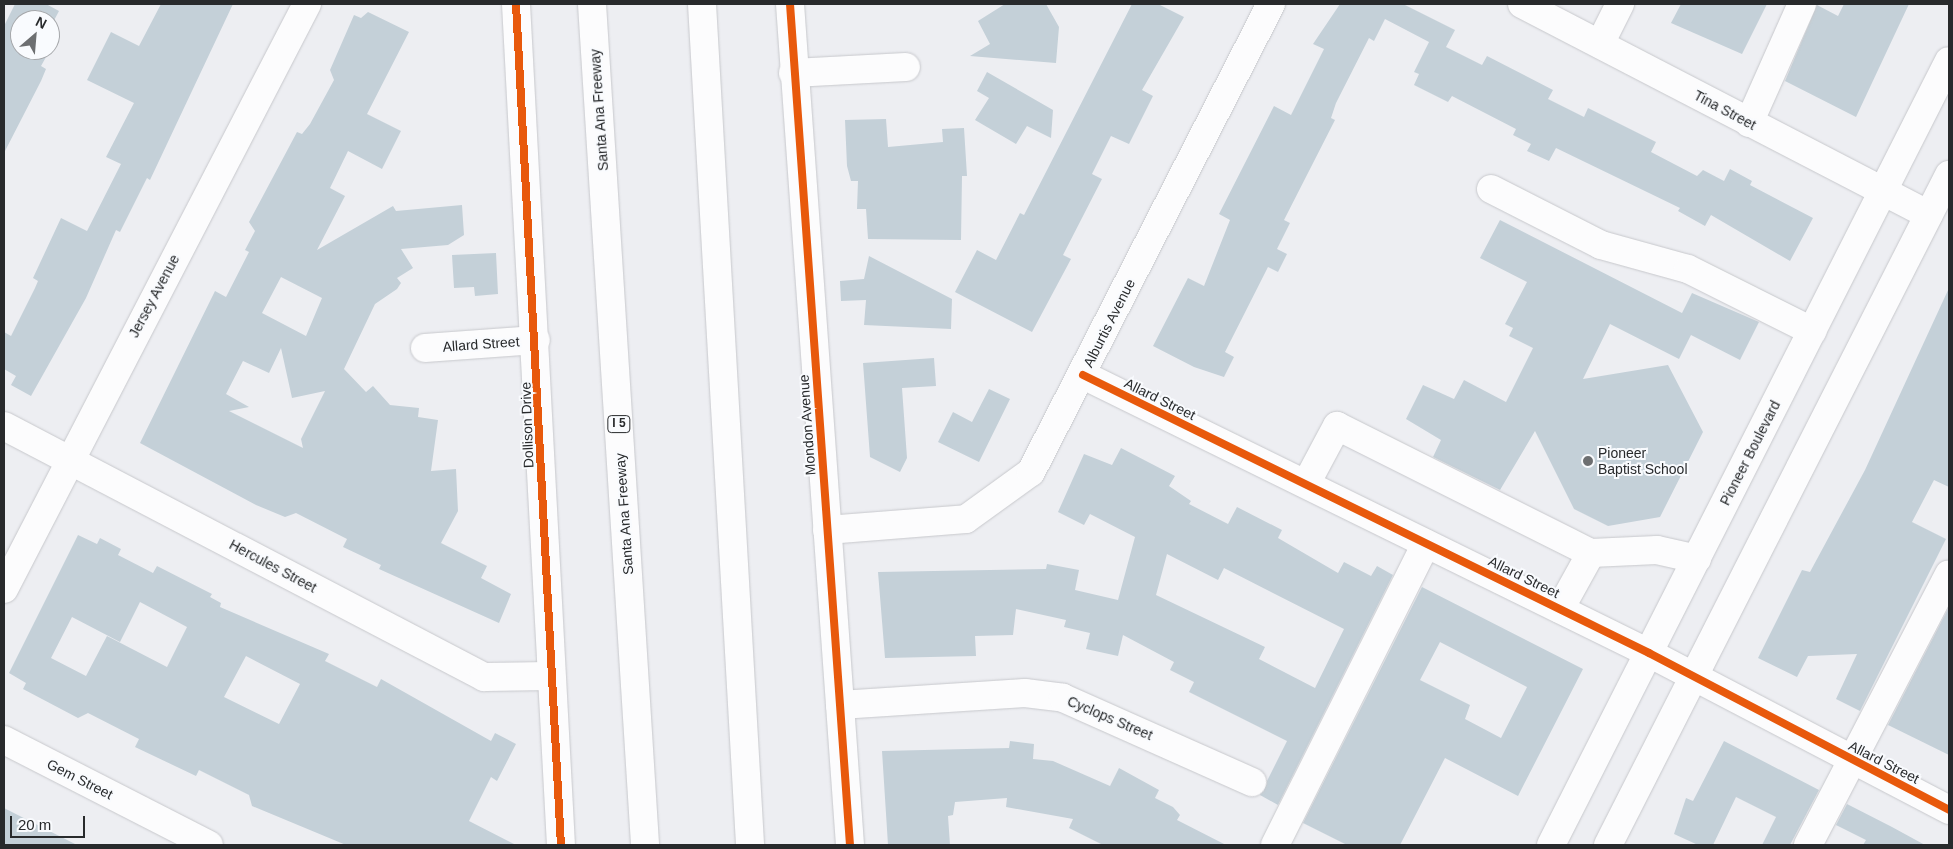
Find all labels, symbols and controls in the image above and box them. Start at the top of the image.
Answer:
north arrow [10,10,60,60]
text: N [33,13,49,32]
street label: Santa Ana Freeway [586,48,612,172]
street label: Tina Street [1691,87,1759,133]
street label: Jersey Avenue [125,251,183,341]
street label: Alburtis Avenue [1079,276,1139,370]
street label: Allard Street [442,333,520,355]
street label: Mondon Avenue [795,374,819,476]
street label: Allard Street [1122,375,1198,423]
street label: Dollison Drive [517,382,537,468]
street label: Pioneer Boulevard [1716,398,1784,508]
road number: I 5 [606,414,632,434]
place label: Pioneer Baptist School [1598,445,1687,478]
street label: Santa Ana Freeway [611,452,637,576]
marker: Pioneer Baptist School [1582,455,1594,467]
street label: Hercules Street [226,536,320,596]
street label: Allard Street [1486,553,1562,601]
street label: Cyclops Street [1065,692,1155,744]
street label: Allard Street [1846,737,1922,787]
street label: Gem Street [44,755,116,803]
scale bar [12,806,88,838]
text: 20 m [18,816,51,833]

